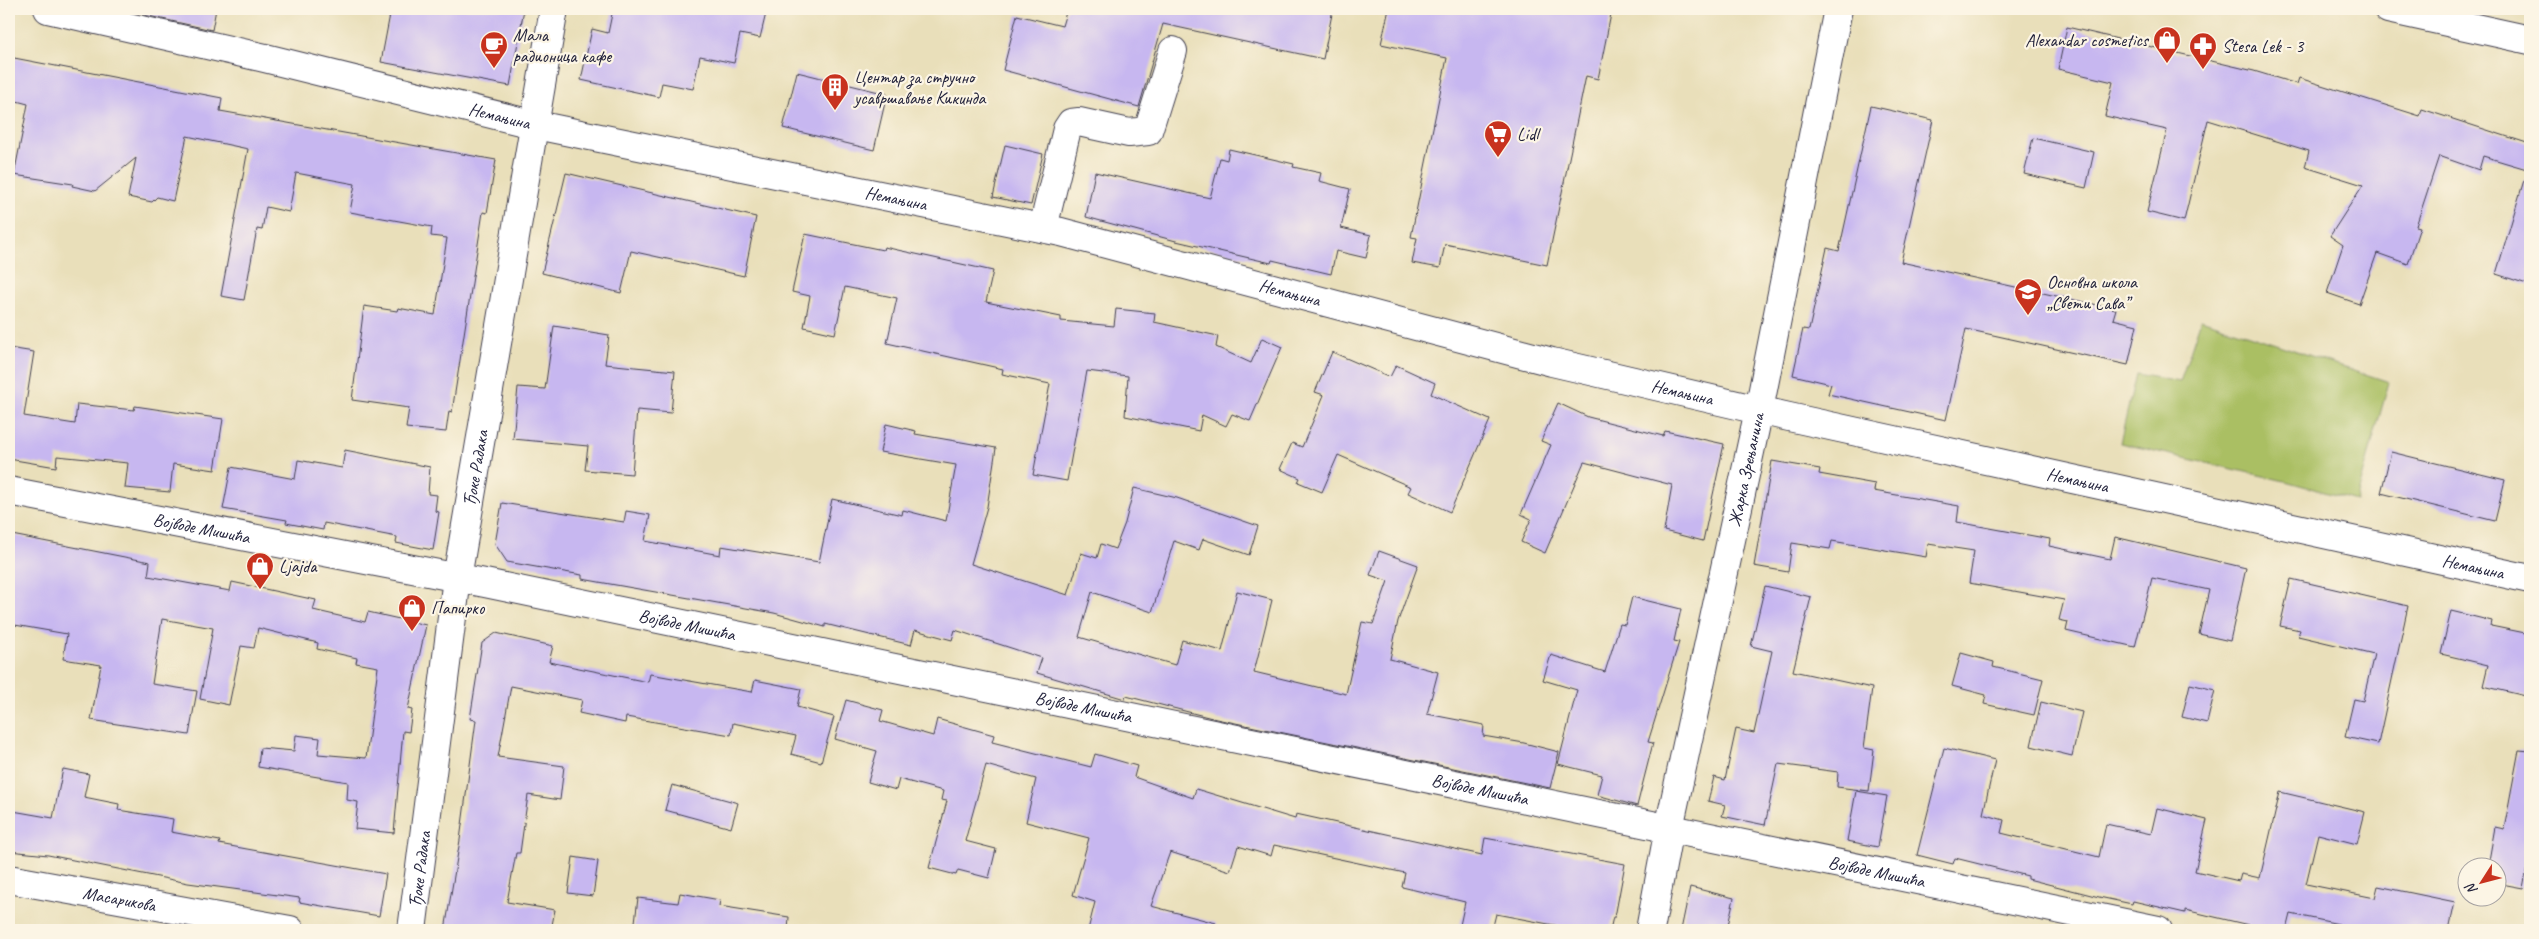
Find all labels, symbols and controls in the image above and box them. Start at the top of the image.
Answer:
place label: Мала радионица кафе [513,24,612,67]
shop icon: Alexandar cosmetics [2152,25,2182,64]
place label: Alexandar cosmetics [2025,29,2150,51]
cafe icon: Мала радионица кафе [479,30,509,69]
pharmacy icon: Stesa Lek - 3 [2188,31,2218,70]
place label: Stesa Lek - 3 [2222,35,2305,57]
place label: Центар за стручно усавршавање Кикинда [853,66,986,109]
building icon: Центар за стручно усавршавање Кикинда [820,72,850,111]
street label: Немањина [467,98,534,135]
supermarket icon: Lidl [1483,119,1513,158]
place label: Lidl [1517,123,1541,145]
street label: Немањина [863,181,930,216]
place label: Основна школа „Свети Сава” [2047,271,2138,314]
street label: Немањина [1257,274,1324,312]
school or university icon: Основна школа „Свети Сава” [2013,277,2043,316]
street label: Немањина [1649,374,1717,410]
street label: Жарка Зрењанина [1723,410,1769,529]
street label: Ђоке Радака [458,427,493,508]
street label: Немањина [2045,463,2112,498]
street label: Војводе Мишића [151,508,253,549]
street label: Немањина [2440,549,2508,584]
shop icon: Ljajda [245,551,275,590]
place label: Ljajda [279,555,318,577]
shop icon: Папирко [397,593,427,632]
place label: Папирко [431,597,486,619]
street label: Војводе Мишића [637,604,738,646]
street label: Војводе Мишића [1033,686,1135,728]
street label: Војводе Мишића [1430,769,1531,810]
street label: Ђоке Радака [404,828,436,909]
street label: Војводе Мишића [1826,851,1928,893]
north arrow [2456,856,2506,906]
text: N [2461,879,2481,898]
street label: Масарикова [81,882,159,917]

